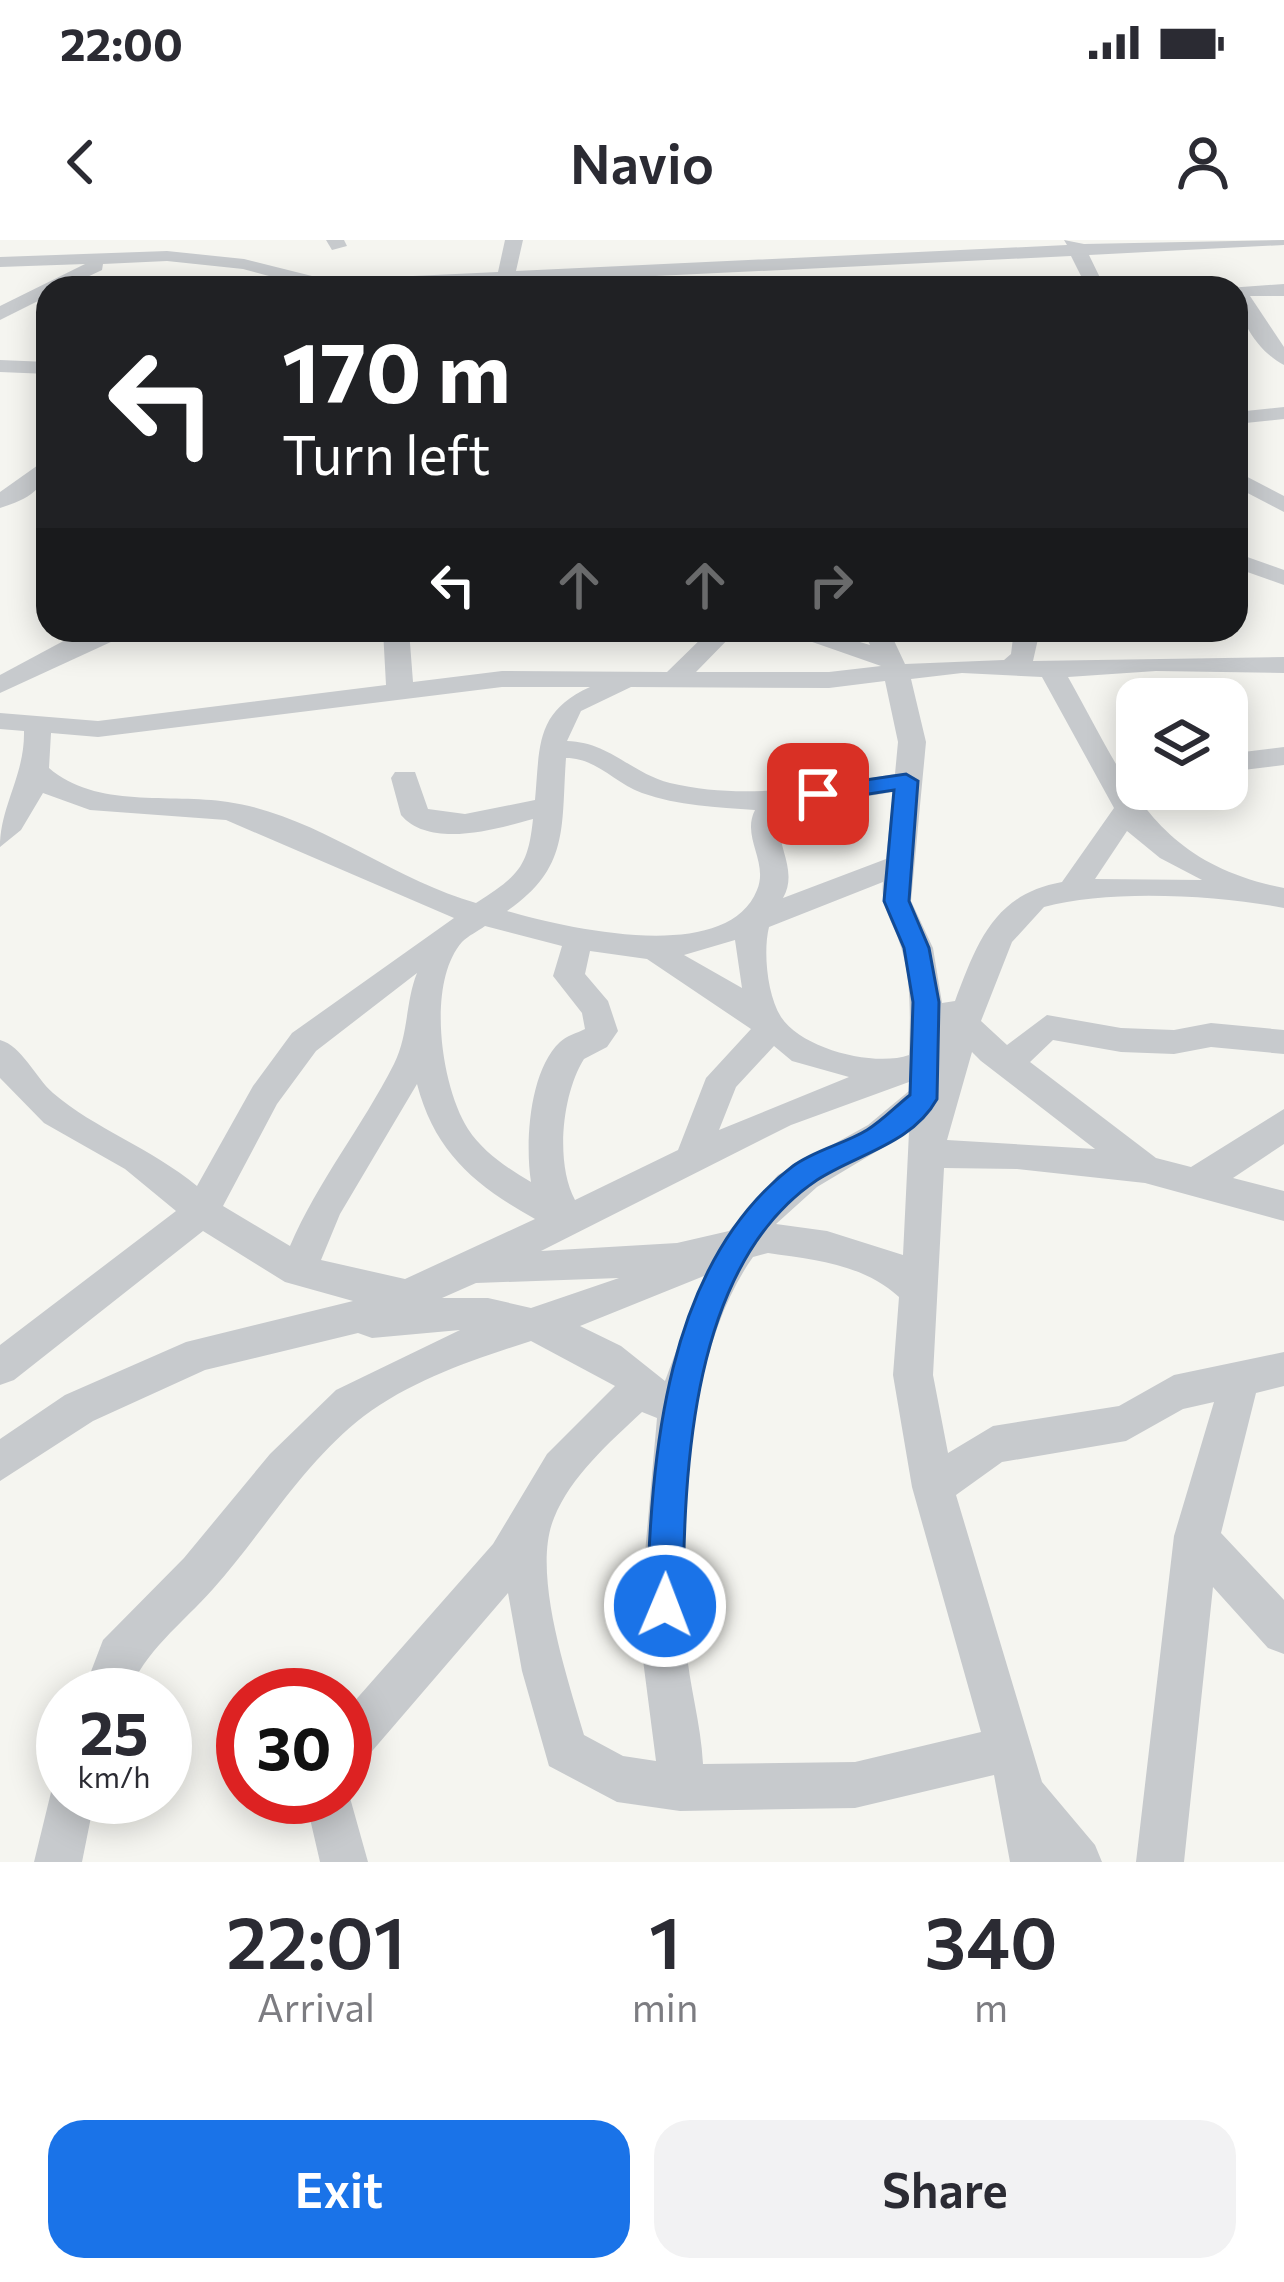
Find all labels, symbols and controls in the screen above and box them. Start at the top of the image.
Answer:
text: 22:00 [60,15,183,70]
icon: back [48,129,114,195]
text: Navio [570,129,714,195]
icon: person [1170,129,1236,195]
text: 170 m [282,318,511,420]
icon: left [84,324,240,480]
text: Turn left [282,420,490,486]
icon: left [420,552,486,618]
icon: ahead [546,552,612,618]
icon: ahead [672,552,738,618]
icon: right [798,552,864,618]
map controls [1116,678,1248,810]
button: layers [1116,678,1248,810]
pin [767,743,869,845]
icon: arrive [785,761,851,827]
position arrow [602,1543,728,1669]
speed limit sign: 30 [216,1668,372,1824]
text: 25 [79,1694,149,1767]
text: km/h [78,1757,150,1794]
text: 22:01 [226,1896,405,1984]
text: 1 [649,1896,681,1984]
text: 340 [925,1896,1058,1984]
text: Arrival [257,1982,375,2030]
text: min [632,1982,698,2030]
text: m [974,1982,1008,2030]
button: Exit [48,2120,630,2258]
button: Share [654,2120,1236,2258]

